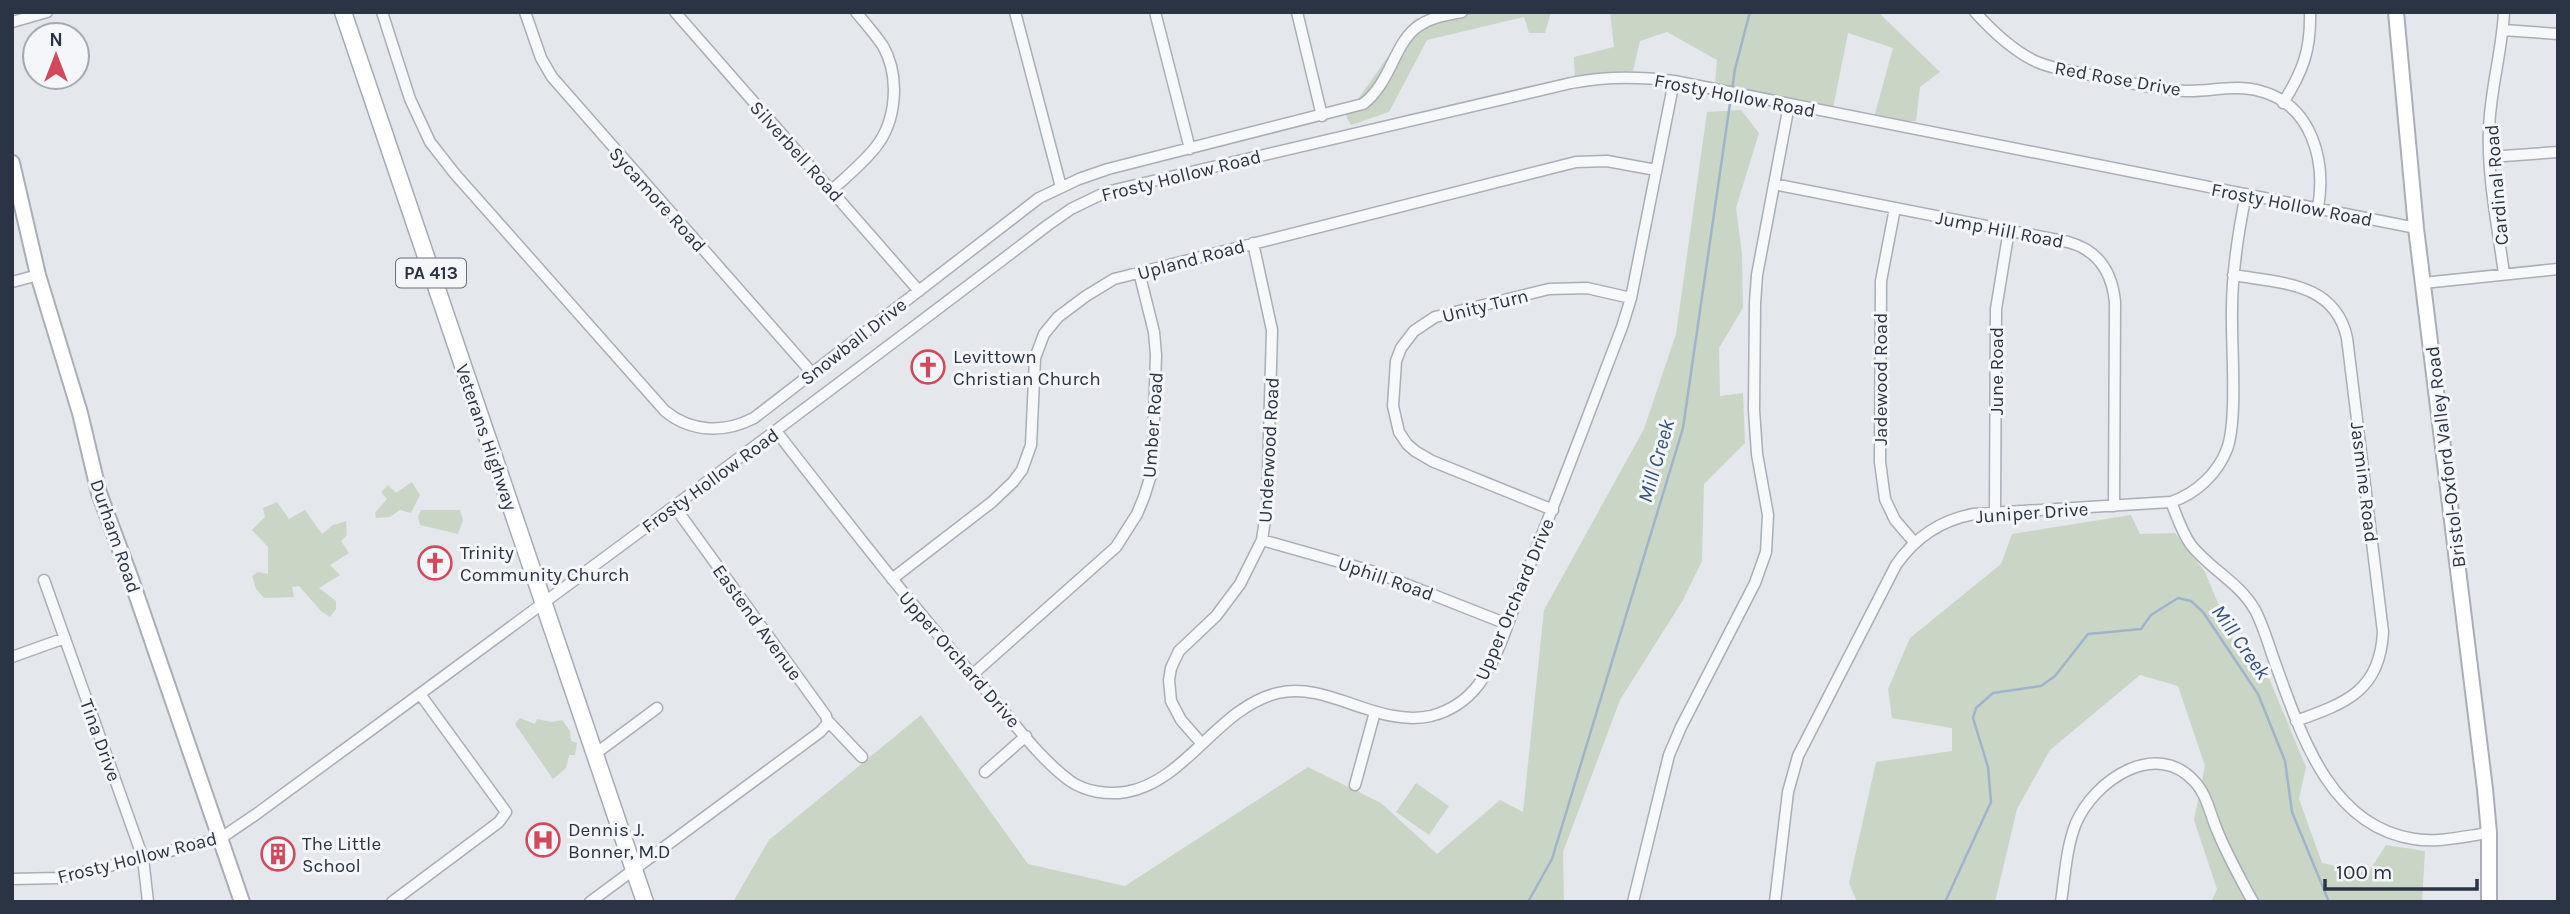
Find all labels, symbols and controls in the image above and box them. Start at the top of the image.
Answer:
north arrow [21,21,91,91]
text: N [49,29,63,51]
street label: Red Rose Drive [2053,57,2183,101]
street label: Frosty Hollow Road [1652,70,1817,122]
street label: Silverbell Road [745,97,847,207]
street label: Cardinal Road [2481,123,2513,246]
street label: Sycamore Road [604,143,710,257]
street label: Frosty Hollow Road [1099,145,1263,206]
street label: Frosty Hollow Road [2209,179,2374,231]
street label: Jump Hill Road [1934,207,2066,253]
street label: Upland Road [1135,235,1247,285]
road number: PA 413 [396,258,466,288]
street label: Unity Turn [1440,285,1531,327]
street label: Snowball Drive [796,294,911,390]
street label: Jadewood Road [1870,312,1892,446]
street label: June Road [1986,327,2008,415]
street label: Bristol-Oxford Valley Road [2421,345,2471,569]
place label: Levittown Christian Church [953,346,1101,390]
church icon: Levittown Christian Church [909,348,947,386]
street label: Veterans Highway [451,361,522,514]
street label: Umber Road [1138,371,1168,479]
street label: Underwood Road [1254,377,1284,523]
water label: Mill Creek [1633,416,1679,505]
street label: Jasmine Road [2346,421,2382,544]
street label: Frosty Hollow Road [638,424,783,538]
street label: Durham Road [85,477,145,596]
street label: Juniper Drive [1975,498,2089,528]
street label: Upper Orchard Drive [1471,515,1559,684]
place label: Trinity Community Church [460,542,629,586]
church icon: Trinity Community Church [416,544,454,582]
street label: Uphill Road [1335,552,1436,606]
street label: Eastend Avenue [708,560,807,685]
street label: Upper Orchard Drive [894,587,1025,732]
water label: Mill Creek [2207,600,2276,684]
street label: Tina Drive [75,696,125,785]
place label: Dennis J. Bonner, M.D [568,819,670,863]
hospital icon: Dennis J. Bonner, M.D [524,821,562,859]
street label: Frosty Hollow Road [55,827,219,888]
place label: The Little School [302,833,381,877]
building icon: The Little School [259,835,297,873]
scale bar [2325,848,2477,892]
text: 100 m [2336,860,2393,884]

